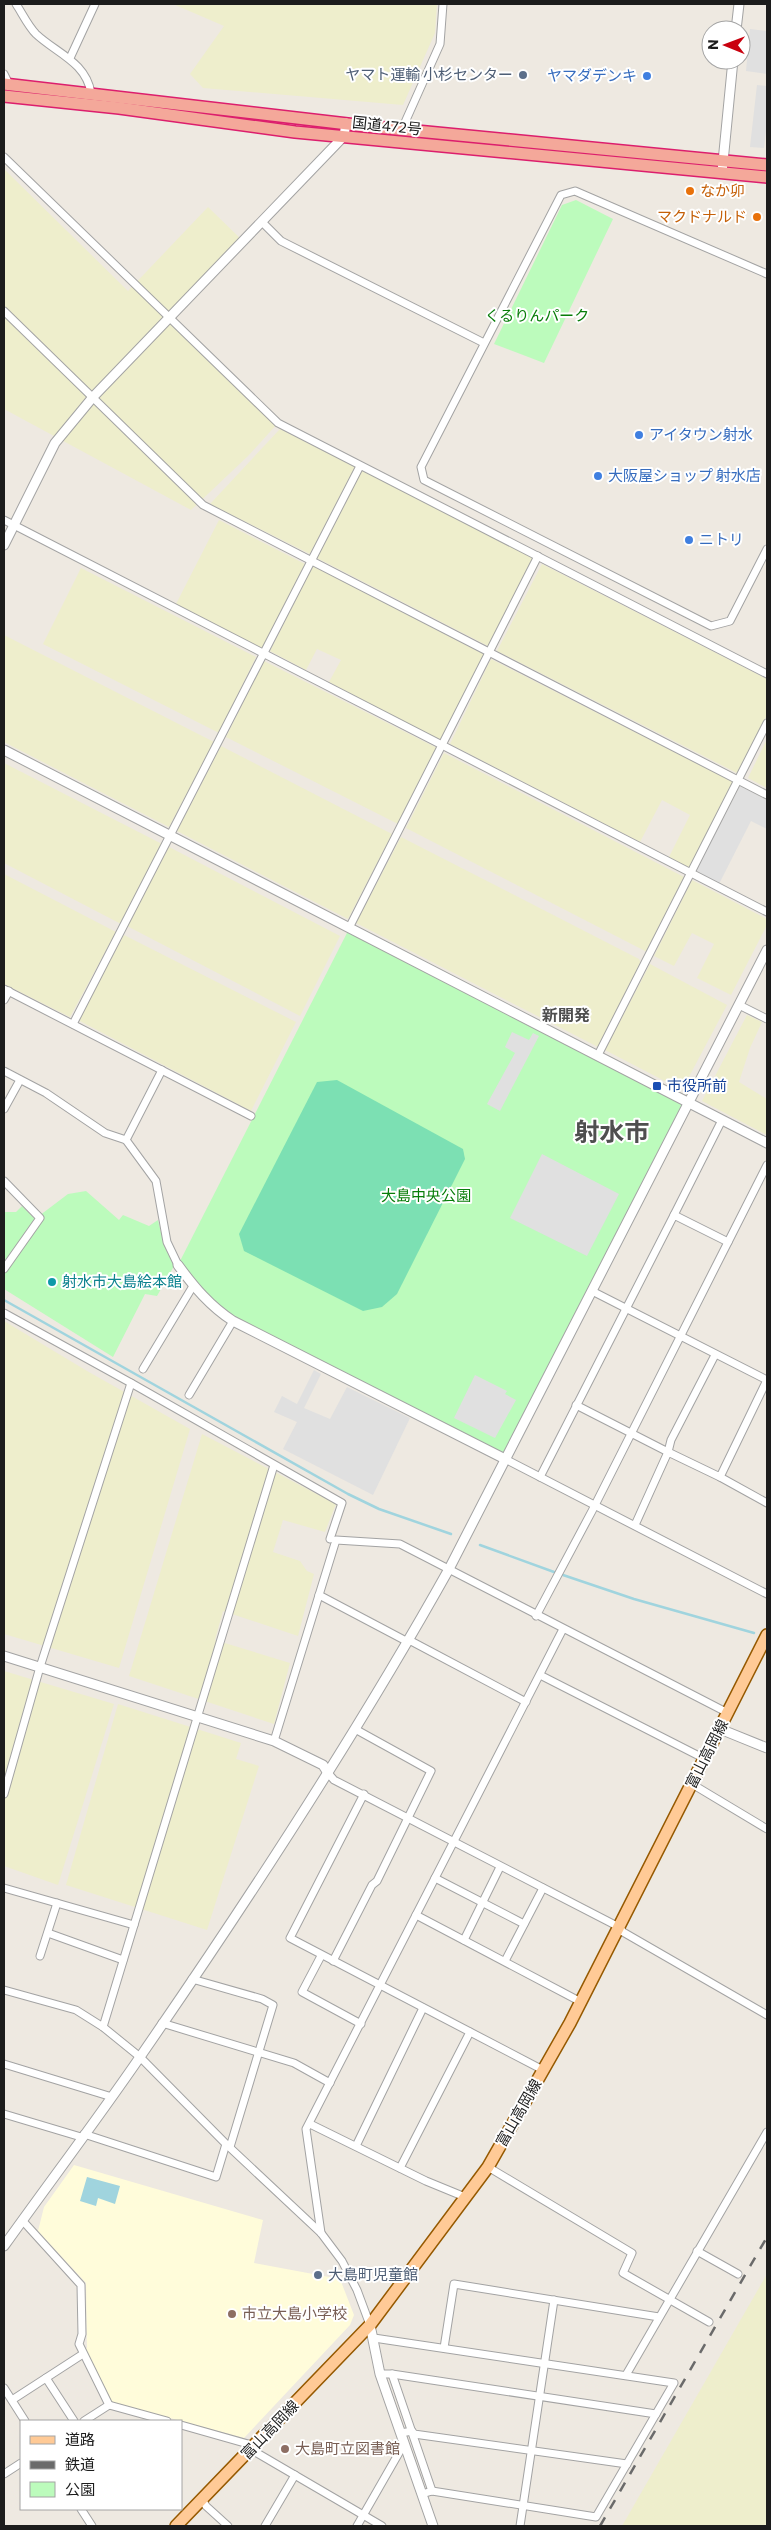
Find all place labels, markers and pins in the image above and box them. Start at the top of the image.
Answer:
place label: ヤマト運輸 小杉センター [345,65,513,83]
place label: ヤマダデンキ [547,66,637,84]
marker: ヤマト運輸 小杉センター [517,69,529,81]
marker: ヤマダデンキ [641,70,653,82]
place label: なか卯 [700,181,745,199]
marker: なか卯 [684,185,696,197]
place label: マクドナルド [657,207,747,225]
marker: マクドナルド [751,211,763,223]
place label: アイタウン射水 [649,425,753,443]
marker: アイタウン射水 [633,429,645,441]
place label: 大阪屋ショップ 射水店 [608,466,761,484]
marker: 大阪屋ショップ 射水店 [592,470,604,482]
place label: ニトリ [699,530,744,548]
marker: ニトリ [683,534,695,546]
place label: 市役所前 [667,1076,727,1094]
marker: 市役所前 [651,1080,663,1092]
place label: 射水市大島絵本館 [62,1272,182,1290]
marker: 射水市大島絵本館 [46,1276,58,1288]
place label: 大島町児童館 [328,2265,418,2283]
marker: 大島町児童館 [312,2269,324,2281]
place label: 市立大島小学校 [242,2304,347,2322]
marker: 市立大島小学校 [226,2308,238,2320]
place label: 大島町立図書館 [295,2439,400,2457]
marker: 大島町立図書館 [279,2443,291,2455]

